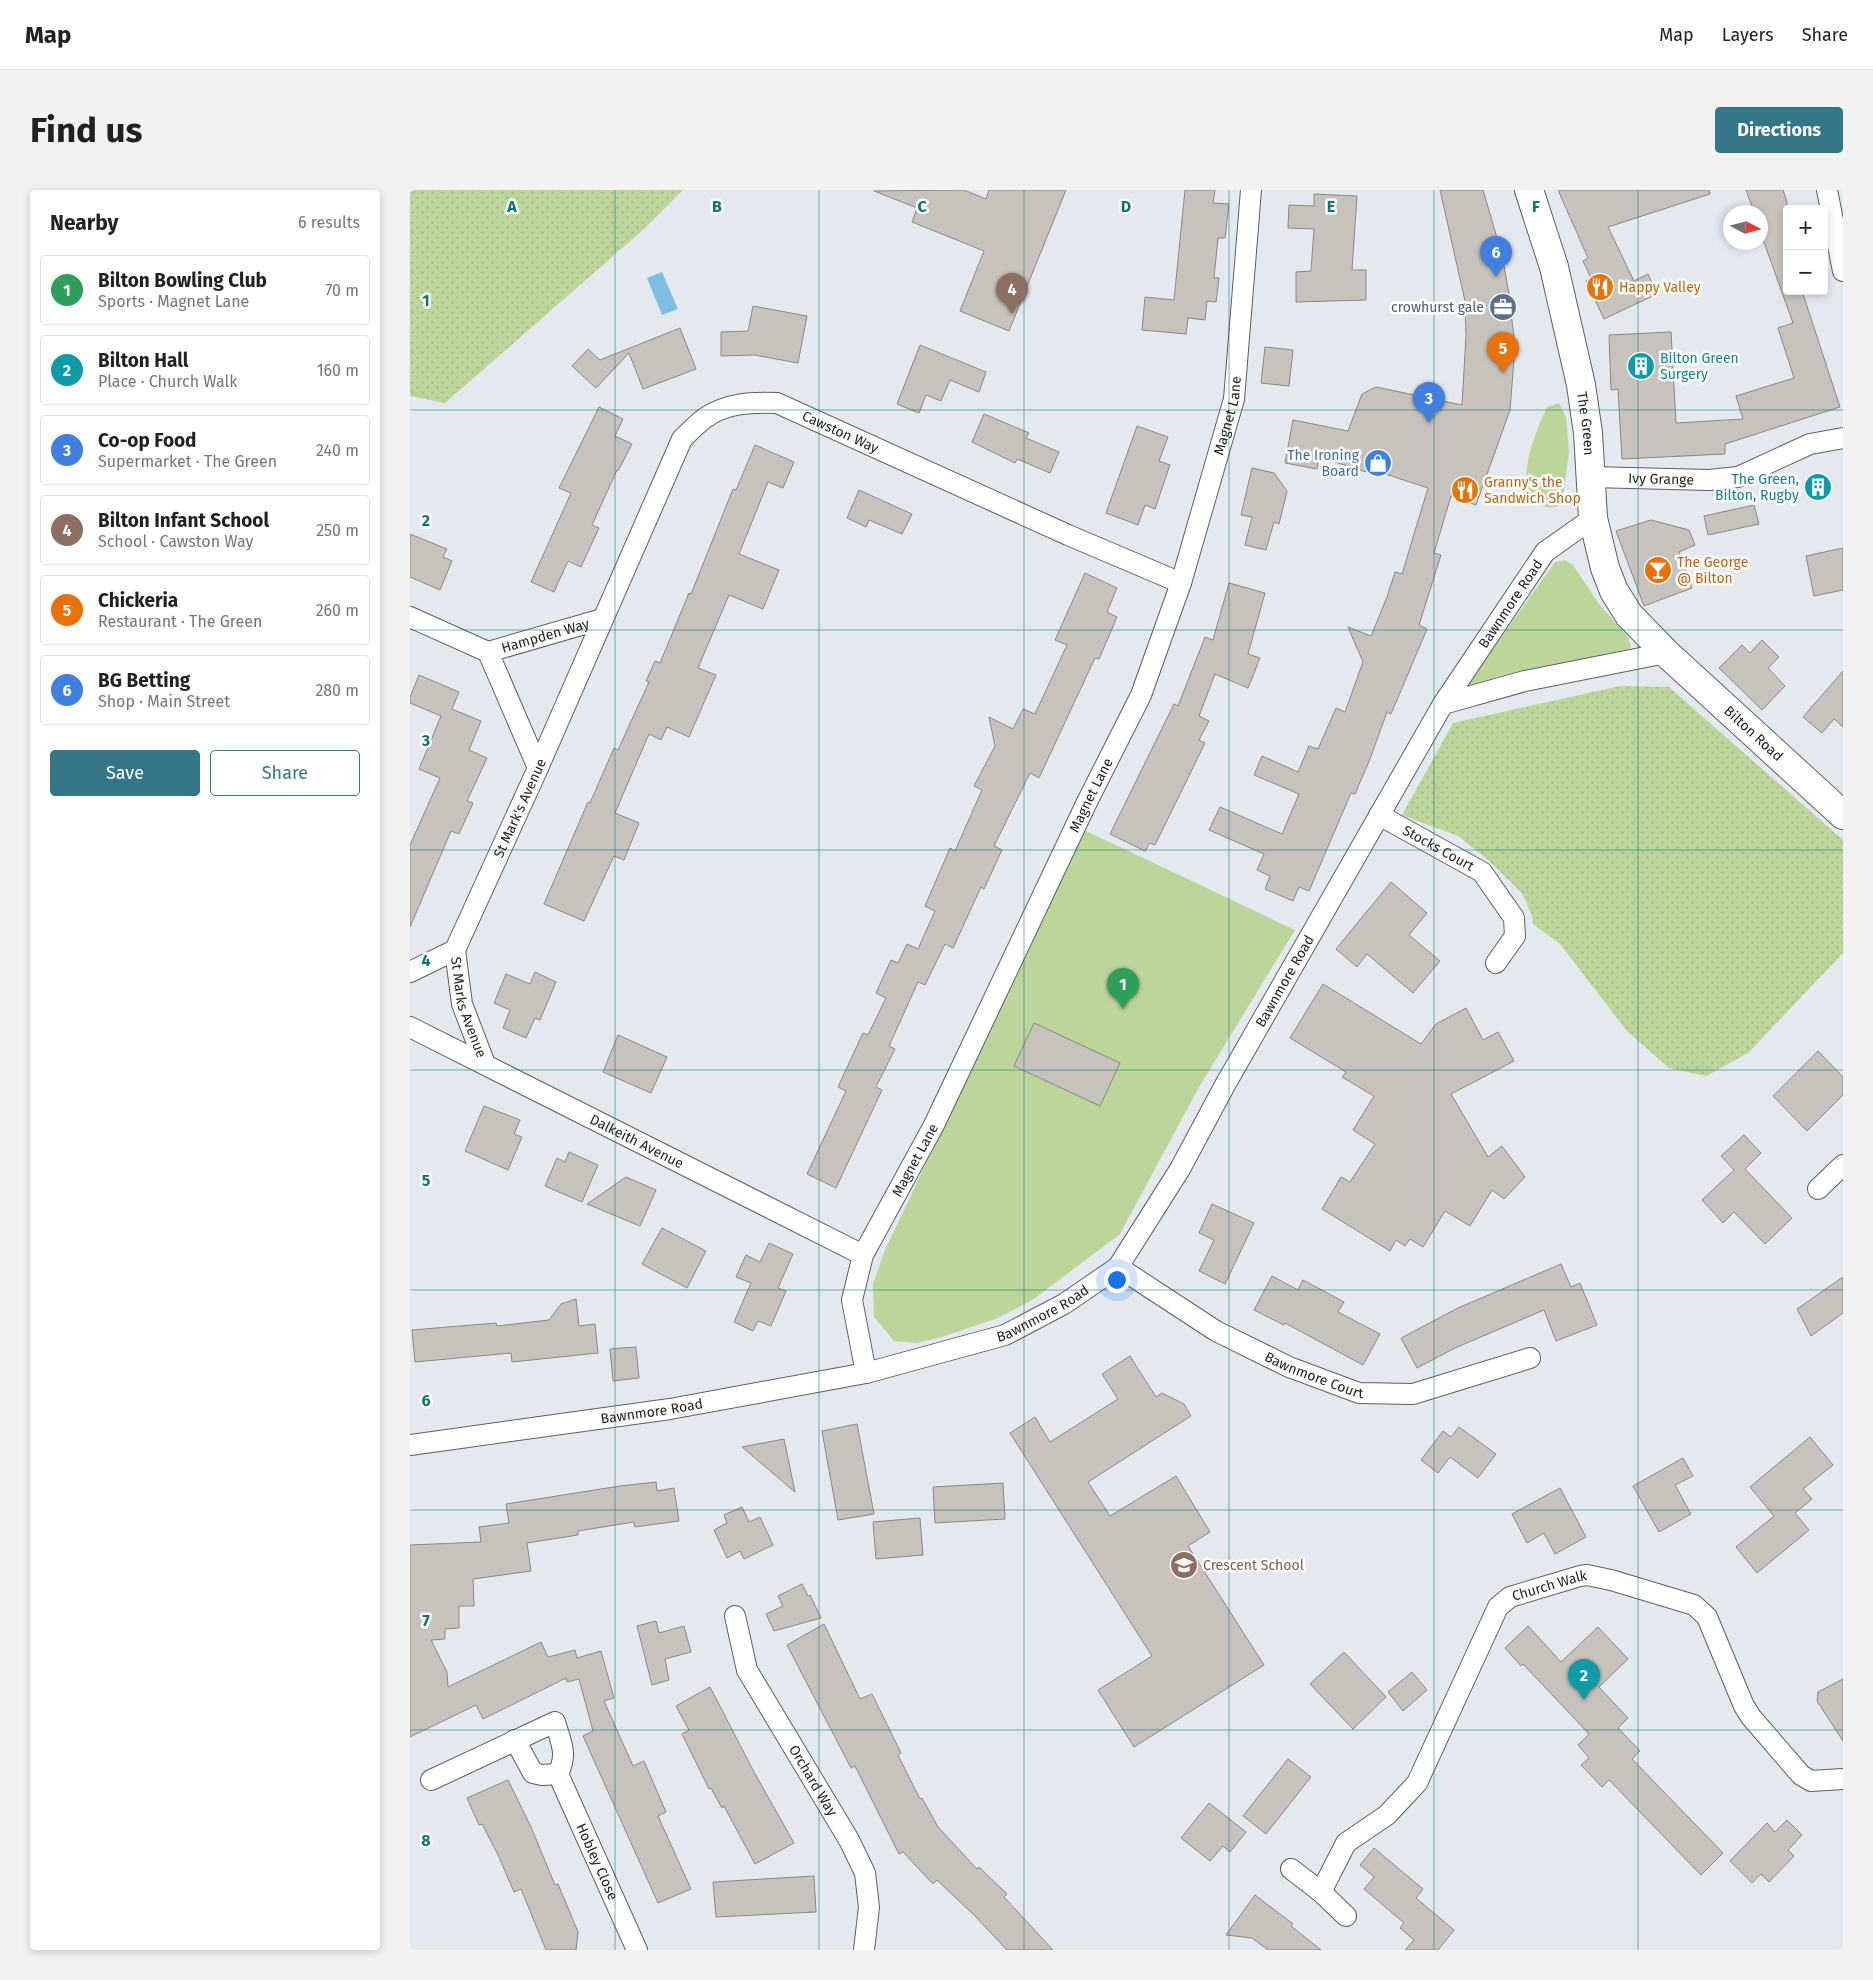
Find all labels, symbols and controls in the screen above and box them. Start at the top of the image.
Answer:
text: Map [25,21,71,49]
text: Map [1659,24,1694,46]
text: Layers [1722,24,1774,46]
text: Share [1802,24,1848,46]
button: Directions [1715,107,1843,153]
text: Find us [30,109,142,151]
text: A [506,197,517,216]
text: B [712,197,722,216]
text: C [917,197,927,216]
text: D [1121,197,1131,216]
text: E [1327,197,1335,216]
text: F [1532,197,1540,216]
north arrow [1723,205,1768,250]
map controls [1783,205,1828,295]
button: + [1783,205,1828,250]
text: Nearby [50,210,118,236]
text: 6 results [298,213,360,232]
pin: 6 [1480,236,1512,277]
button: − [1783,250,1828,295]
text: Bilton Bowling Club [98,269,267,292]
restaurant icon: Happy Valley [1585,272,1615,302]
pin: 4 [996,273,1028,314]
place label: Happy Valley [1619,279,1701,296]
text: 1 [63,281,71,300]
text: 70 m [325,281,359,300]
text: 1 [422,291,430,310]
text: Sports · Magnet Lane [98,292,249,311]
office icon: crowhurst gale [1488,292,1518,322]
place label: crowhurst gale [1391,299,1484,316]
pin: 5 [1487,332,1519,373]
text: Bilton Hall [98,349,188,372]
place label: Bilton Green Surgery [1660,350,1739,383]
building icon: Bilton Green Surgery [1626,351,1656,381]
text: 2 [63,361,71,380]
text: 160 m [317,361,359,380]
text: Place · Church Walk [98,372,237,391]
street label: Magnet Lane [1210,376,1245,457]
pin: 3 [1413,382,1445,423]
street label: The Green [1573,391,1597,456]
street label: Cawston Way [799,407,881,457]
text: Co-op Food [98,429,197,452]
text: 3 [63,441,71,460]
text: 240 m [316,441,359,460]
place label: The Ironing Board [1287,447,1360,480]
shop icon: The Ironing Board [1363,448,1393,478]
text: Supermarket · The Green [98,452,277,471]
street label: Ivy Grange [1628,470,1694,489]
place label: The Green, Bilton, Rugby [1715,471,1799,504]
building icon: The Green, Bilton, Rugby [1803,472,1833,502]
place label: Granny's the Sandwich Shop [1484,474,1581,507]
restaurant icon: Granny's the Sandwich Shop [1450,475,1480,505]
text: Bilton Infant School [98,509,269,532]
text: 2 [422,511,430,530]
text: 4 [62,521,72,540]
text: 250 m [316,521,359,540]
text: School · Cawston Way [98,532,253,551]
place label: The George @ Bilton [1677,554,1748,587]
bar icon: The George @ Bilton [1643,555,1673,585]
street label: Bawnmore Road [1475,556,1547,652]
text: Chickeria [98,589,178,612]
text: 5 [63,601,71,620]
text: 260 m [316,601,359,620]
text: Restaurant · The Green [98,612,262,631]
street label: Hampden Way [499,615,591,657]
text: BG Betting [98,669,190,692]
text: 6 [62,681,72,700]
text: 280 m [315,681,359,700]
text: Shop · Main Street [98,692,230,711]
street label: Bilton Road [1720,702,1786,765]
text: 3 [421,731,430,750]
button: Save [50,750,200,796]
button: Share [210,750,360,796]
street label: Magnet Lane [1066,755,1117,835]
street label: St Mark's Avenue [490,756,550,861]
street label: Stocks Court [1400,822,1478,875]
street label: Bawnmore Road [1252,932,1318,1030]
text: 4 [421,951,431,970]
street label: St Marks Avenue [447,956,490,1060]
pin: 1 [1107,968,1139,1009]
street label: Dalkeith Avenue [587,1111,686,1172]
street label: Magnet Lane [889,1121,942,1200]
text: 5 [422,1171,431,1190]
your location [1104,1267,1130,1293]
street label: Bawnmore Road [995,1282,1092,1346]
street label: Bawnmore Court [1262,1348,1365,1402]
text: 6 [421,1391,431,1410]
street label: Bawnmore Road [599,1395,704,1428]
school or university icon: Crescent School [1169,1550,1199,1580]
place label: Crescent School [1203,1557,1304,1574]
street label: Church Walk [1510,1567,1589,1605]
text: 7 [422,1611,430,1630]
pin: 2 [1568,1659,1600,1700]
street label: Orchard Way [785,1742,841,1819]
street label: Hobley Close [572,1821,621,1903]
text: 8 [421,1831,431,1850]

